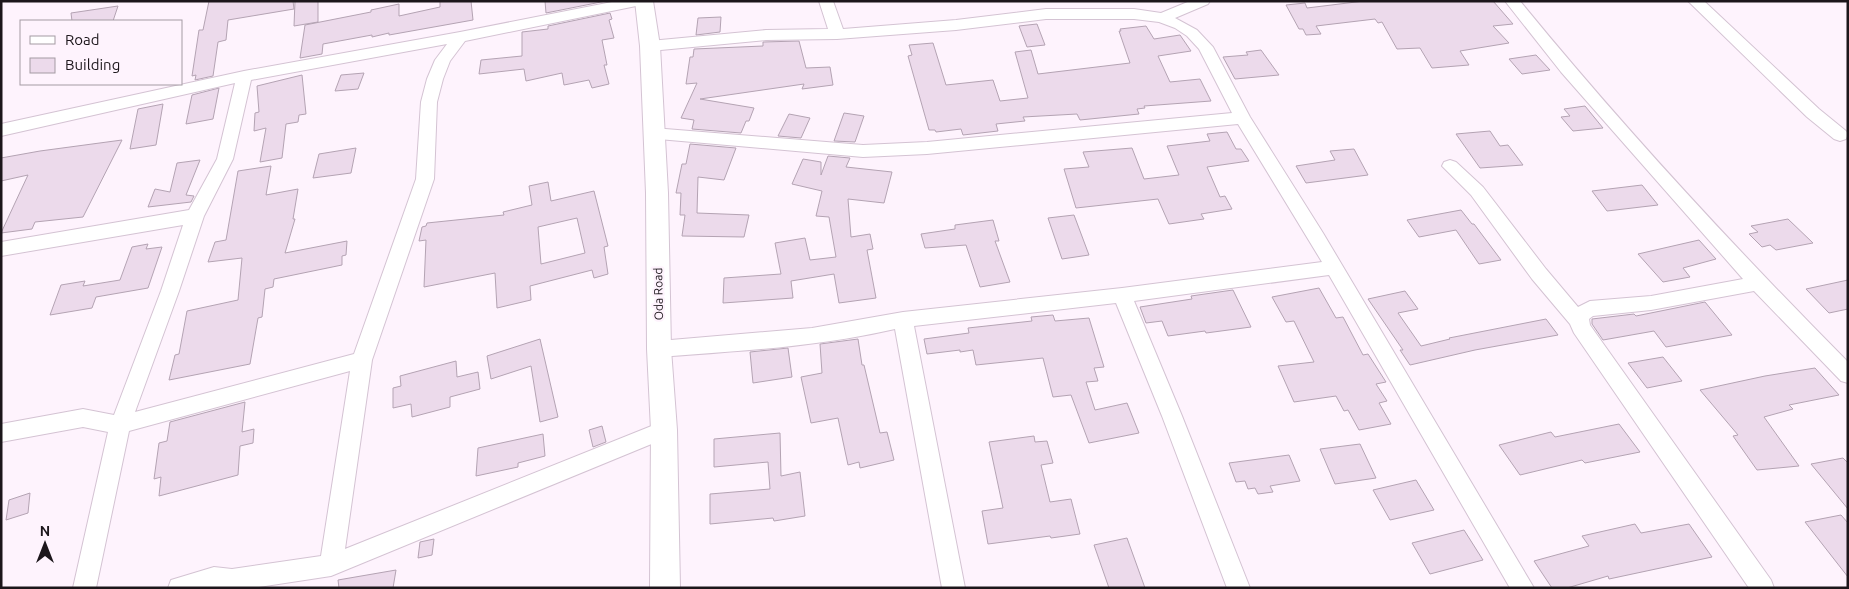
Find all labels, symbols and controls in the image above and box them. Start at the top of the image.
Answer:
legend [20,20,182,85]
text: Road [65,31,100,48]
text: Building [65,56,120,73]
street label: Oda Road [651,267,665,321]
north arrow [20,519,70,569]
text: N [40,523,50,539]

